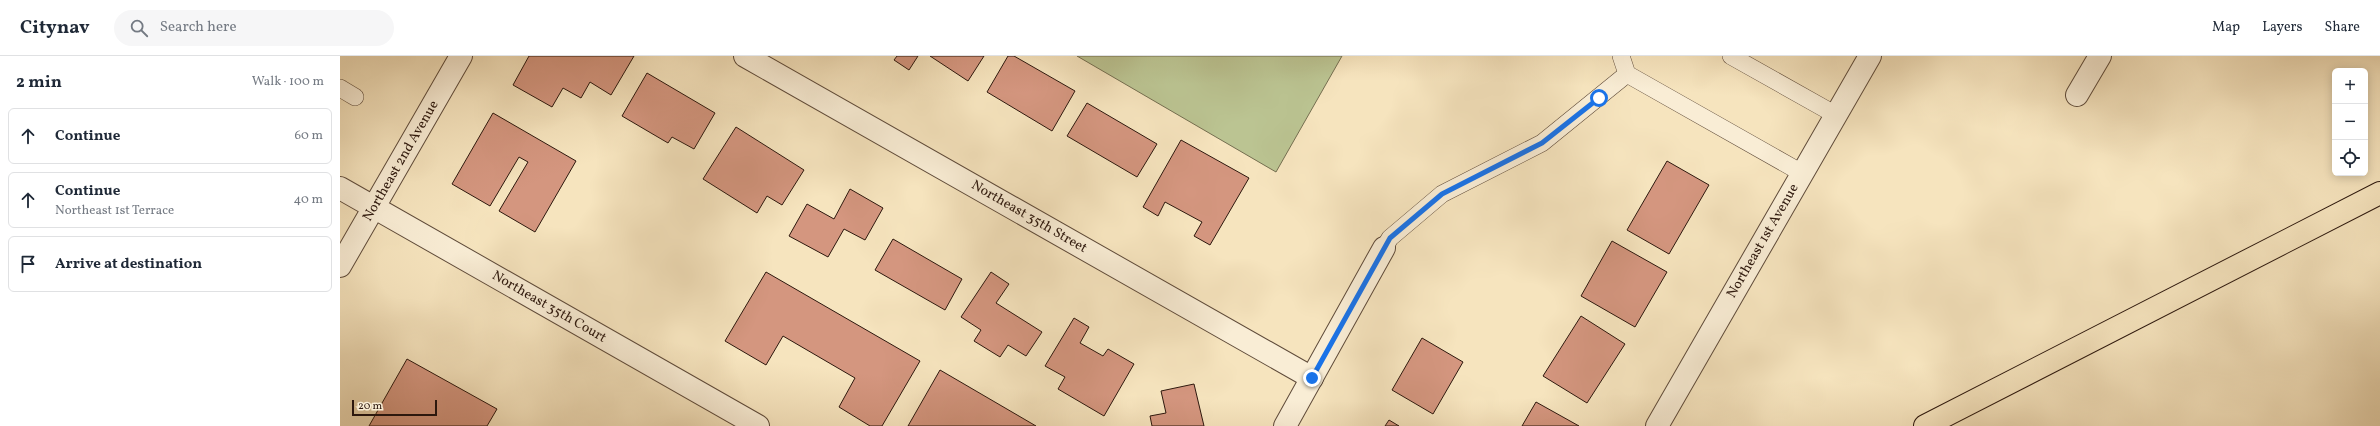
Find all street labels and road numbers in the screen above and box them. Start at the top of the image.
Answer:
street label: Northeast 2nd Avenue [359,97,444,225]
street label: Northeast 35th Street [968,176,1091,258]
street label: Northeast 1st Avenue [1722,180,1804,302]
street label: Northeast 35th Court [488,266,610,348]

